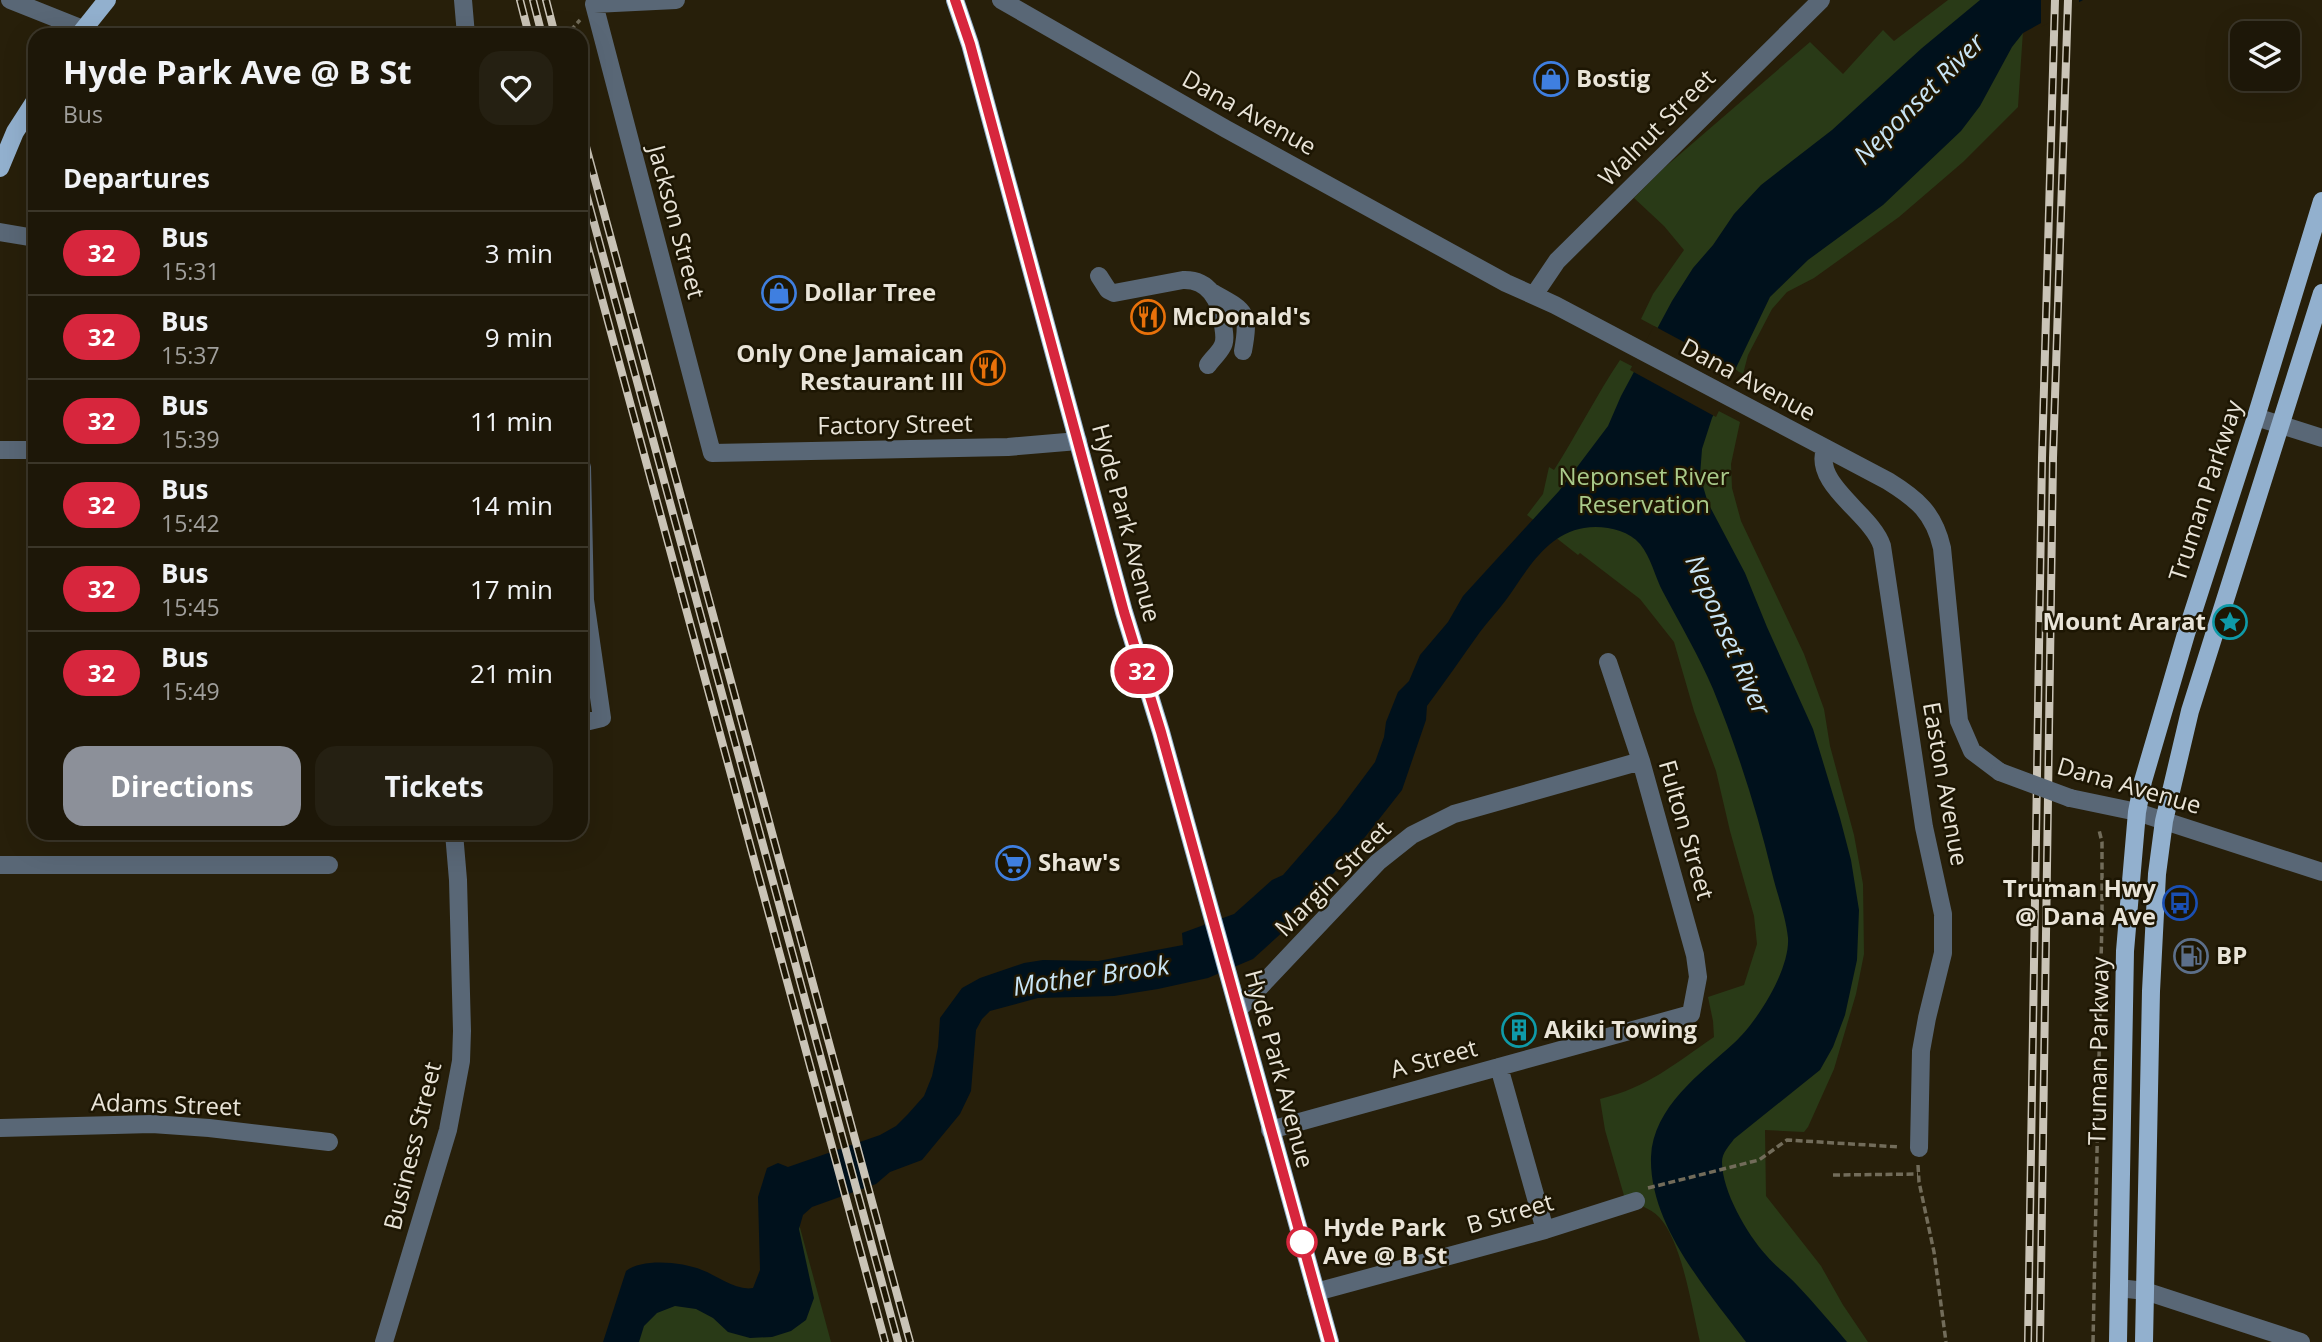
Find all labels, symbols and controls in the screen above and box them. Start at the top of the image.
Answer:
map controls [2230,21,2300,91]
button: layers [2230,21,2300,91]
water label: Neponset River [1845,24,1993,172]
text: Hyde Park Ave @ B St [63,49,412,94]
button: heart [479,51,553,125]
shop icon: Bostig [1532,60,1570,98]
street label: Dana Avenue [1177,61,1323,162]
place label: Bostig [1576,61,1651,94]
street label: Walnut Street [1590,61,1722,193]
text: Bus [63,98,103,130]
street label: Jackson Street [641,139,714,302]
text: Departures [63,160,210,196]
text: Bus [161,219,208,255]
text: 3 min [485,235,553,271]
text: 32 [88,236,115,269]
text: 15:31 [161,255,220,287]
shop icon: Dollar Tree [760,274,798,312]
place label: Dollar Tree [804,275,936,308]
restaurant icon: McDonald's [1129,298,1167,336]
place label: McDonald's [1172,299,1311,332]
text: Bus [161,303,208,339]
text: 9 min [485,319,553,355]
text: 32 [88,320,115,353]
street label: Dana Avenue [1675,329,1822,428]
place label: Only One Jamaican Restaurant III [736,336,964,397]
text: 15:37 [161,339,220,371]
restaurant icon: Only One Jamaican Restaurant III [969,349,1007,387]
text: Bus [161,387,208,423]
street label: Truman Parkway [2160,395,2250,585]
text: 11 min [470,403,553,439]
text: 32 [88,404,115,437]
street label: Factory Street [817,406,973,441]
street label: Hyde Park Avenue [1085,420,1170,625]
text: 15:39 [161,423,220,455]
park label: Neponset River Reservation [1558,459,1730,520]
text: Bus [161,471,208,507]
text: 14 min [470,487,553,523]
text: 32 [88,488,115,521]
text: 15:42 [161,507,220,539]
water label: Neponset River [1677,549,1781,722]
text: Bus [161,555,208,591]
text: 17 min [470,571,553,607]
text: 32 [88,572,115,605]
text: 15:45 [161,591,220,623]
place icon: Mount Ararat [2211,603,2249,641]
place label: Mount Ararat [2043,604,2206,637]
text: Bus [161,639,208,675]
line badge: 32 [1110,648,1174,694]
text: 32 [1128,654,1156,687]
text: 21 min [470,655,553,691]
text: 32 [88,656,115,689]
text: 15:49 [161,675,220,707]
street label: Easton Avenue [1916,699,1977,868]
button: Directions [63,746,301,826]
button: Tickets [315,746,553,826]
street label: Dana Avenue [2053,748,2205,821]
street label: Fulton Street [1652,756,1723,903]
street label: Margin Street [1267,813,1397,943]
supermarket icon: Shaw's [994,844,1032,882]
place label: Shaw's [1038,845,1120,878]
place label: Truman Hwy @ Dana Ave [2003,871,2156,932]
bus stop icon: Truman Hwy @ Dana Ave [2161,884,2199,922]
fuel station icon: BP [2172,937,2210,975]
place label: BP [2216,938,2247,971]
water label: Mother Brook [1010,946,1173,1004]
street label: Truman Parkway [2079,956,2116,1145]
street label: Hyde Park Avenue [1238,966,1323,1171]
building icon: Akiki Towing [1500,1011,1538,1049]
place label: Akiki Towing [1544,1012,1698,1045]
street label: A Street [1387,1030,1481,1085]
street label: Business Street [375,1058,448,1233]
street label: Adams Street [90,1084,242,1123]
street label: B Street [1462,1184,1557,1241]
place label: Hyde Park Ave @ B St [1323,1210,1447,1271]
marker: Hyde Park Ave @ B St [1287,1227,1317,1257]

